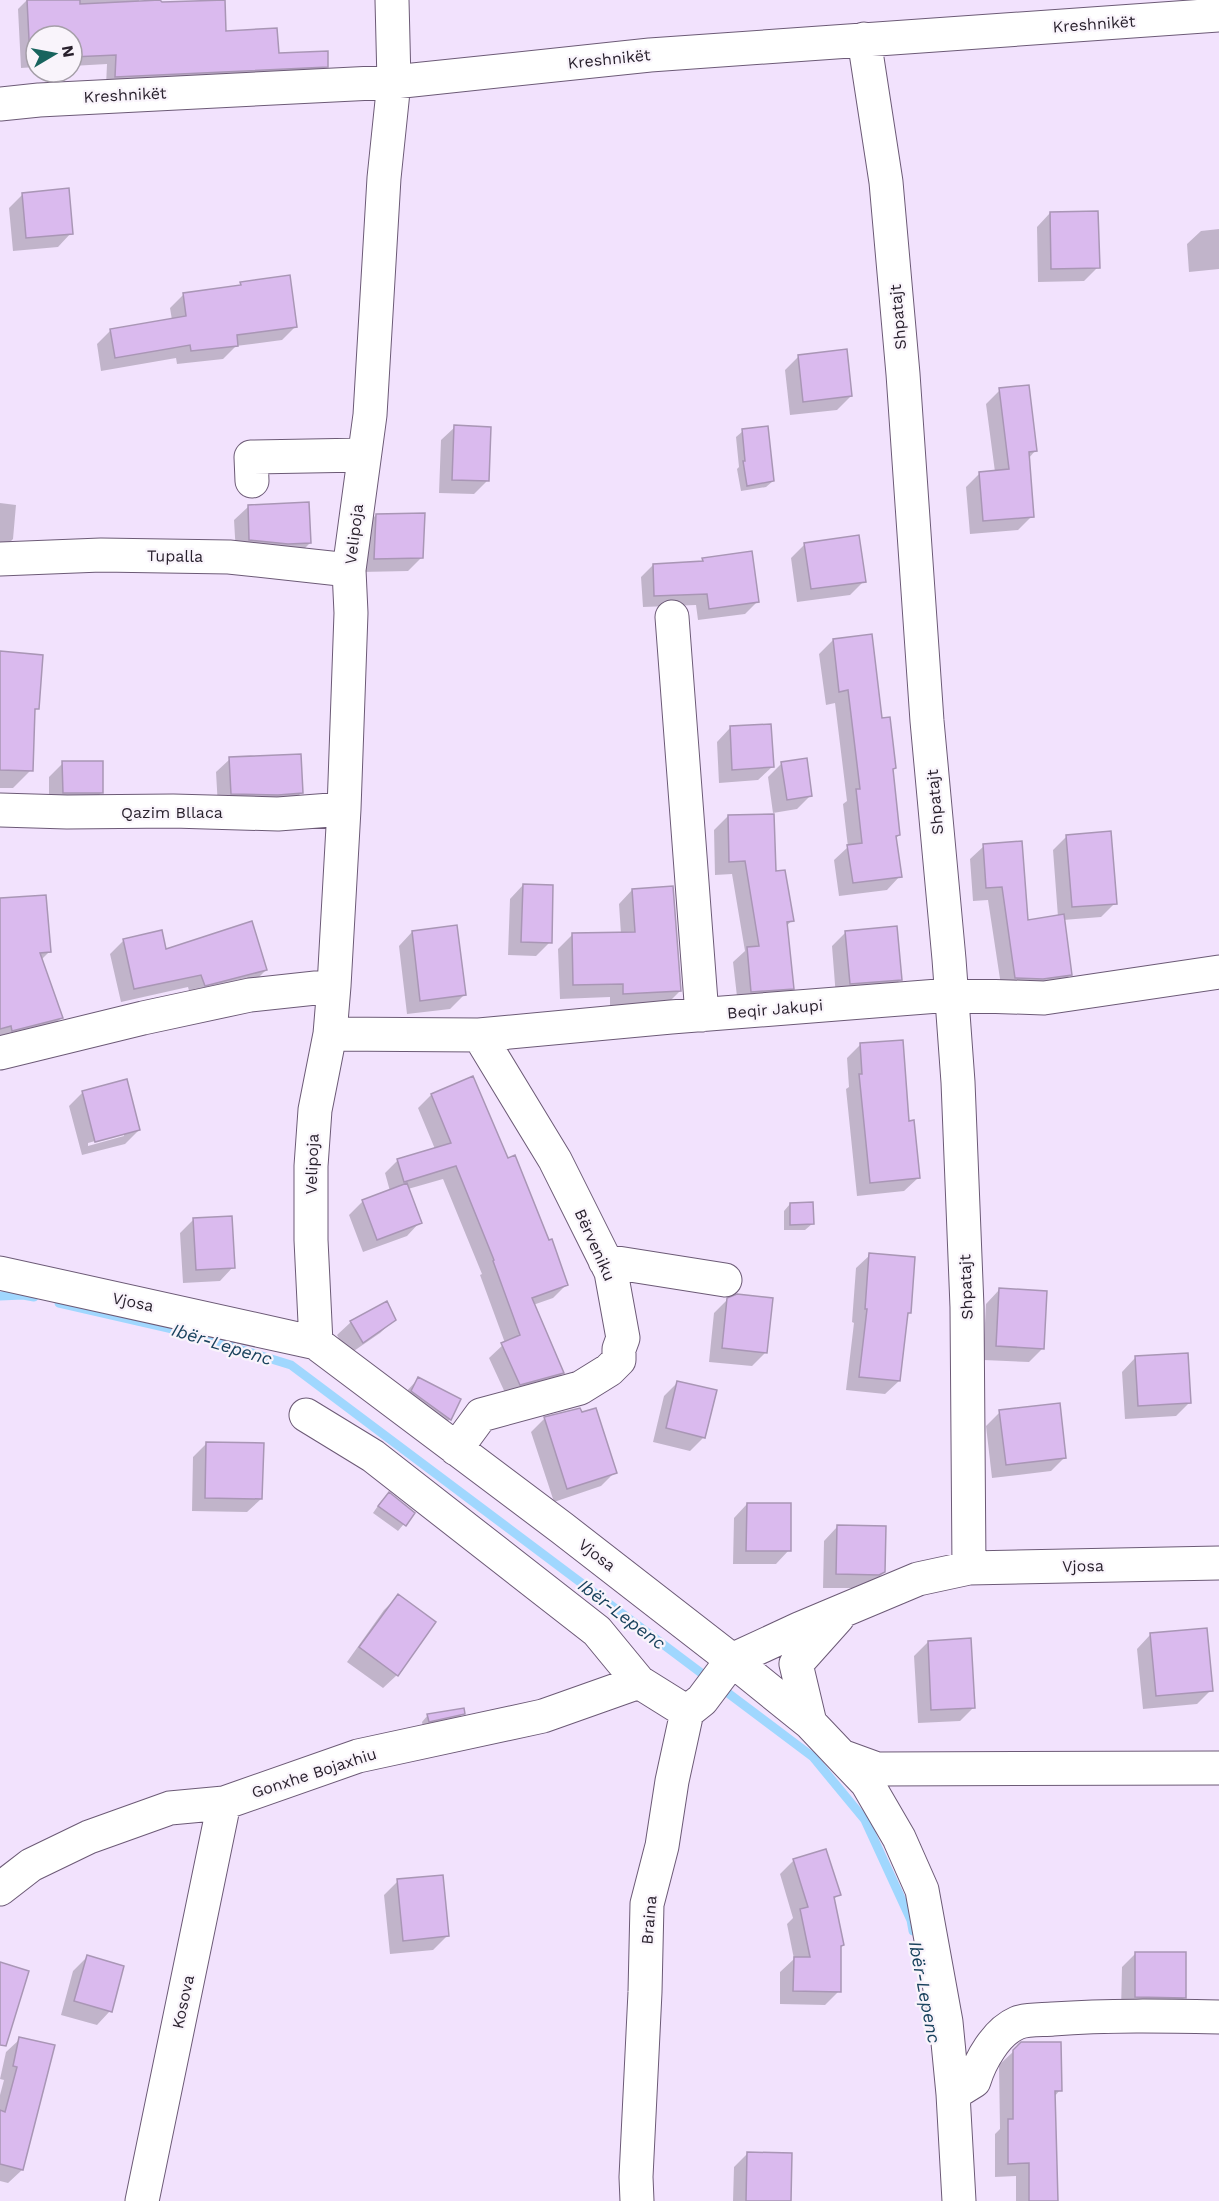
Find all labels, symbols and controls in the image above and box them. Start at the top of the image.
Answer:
street label: Kreshnikët [1052,12,1136,36]
north arrow [24,24,84,84]
text: N [58,44,79,59]
street label: Kreshnikët [567,45,652,73]
street label: Kreshnikët [83,83,167,107]
street label: Shpatajt [886,283,910,351]
street label: Velipoja [341,503,367,565]
street label: Tupalla [147,546,203,566]
street label: Shpatajt [923,768,947,836]
street label: Qazim Bllaca [121,803,223,822]
street label: Beqir Jakupi [726,995,824,1023]
street label: Velipoja [301,1133,323,1195]
street label: Bërveniku [571,1206,619,1284]
street label: Shpatajt [955,1254,977,1320]
street label: Vjosa [111,1288,155,1316]
water label: Ibër-Lepenc [169,1319,275,1369]
street label: Vjosa [575,1535,619,1575]
street label: Vjosa [1062,1556,1104,1576]
water label: Ibër-Lepenc [574,1574,670,1654]
street label: Gonxhe Bojaxhiu [249,1744,379,1802]
street label: Braina [637,1895,661,1945]
water label: Ibër-Lepenc [905,1939,945,2045]
street label: Kosova [168,1973,198,2031]

